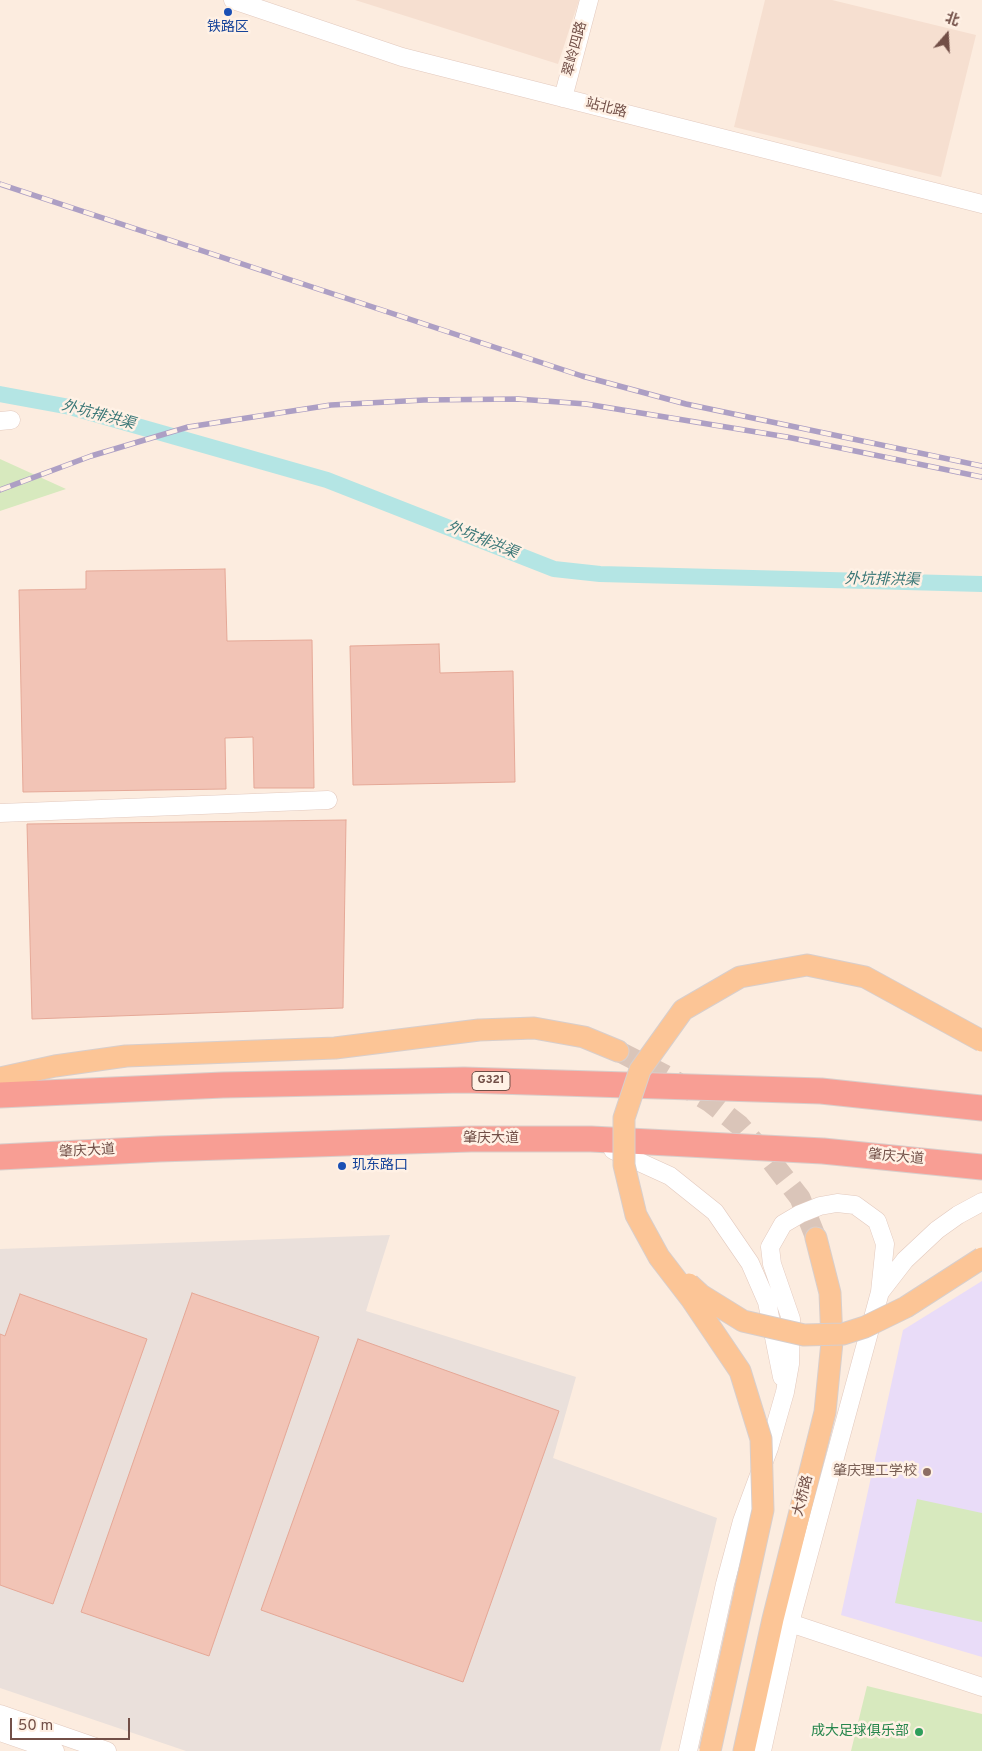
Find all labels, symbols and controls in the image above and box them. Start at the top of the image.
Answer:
marker: 铁路区 [222,6,234,18]
north arrow [922,10,972,60]
text: 北 [943,10,961,31]
place label: 铁路区 [207,20,249,36]
street label: 翠岭四路 [561,20,591,78]
street label: 站北路 [584,96,628,122]
water label: 外坑排洪渠 [59,398,137,434]
water label: 外坑排洪渠 [444,519,520,563]
water label: 外坑排洪渠 [844,571,920,591]
road number: G321 [472,1072,510,1090]
street label: 肇庆大道 [463,1131,519,1147]
street label: 肇庆大道 [59,1142,115,1162]
street label: 肇庆大道 [867,1147,925,1169]
place label: 玑东路口 [352,1158,408,1174]
marker: 玑东路口 [336,1160,348,1172]
place label: 肇庆理工学校 [833,1464,917,1480]
marker: 肇庆理工学校 [921,1466,933,1478]
street label: 大桥路 [791,1474,817,1518]
scale bar [12,1708,132,1740]
text: 50 m [18,1717,53,1736]
place label: 成大足球俱乐部 [811,1724,909,1740]
marker: 成大足球俱乐部 [913,1726,925,1738]

